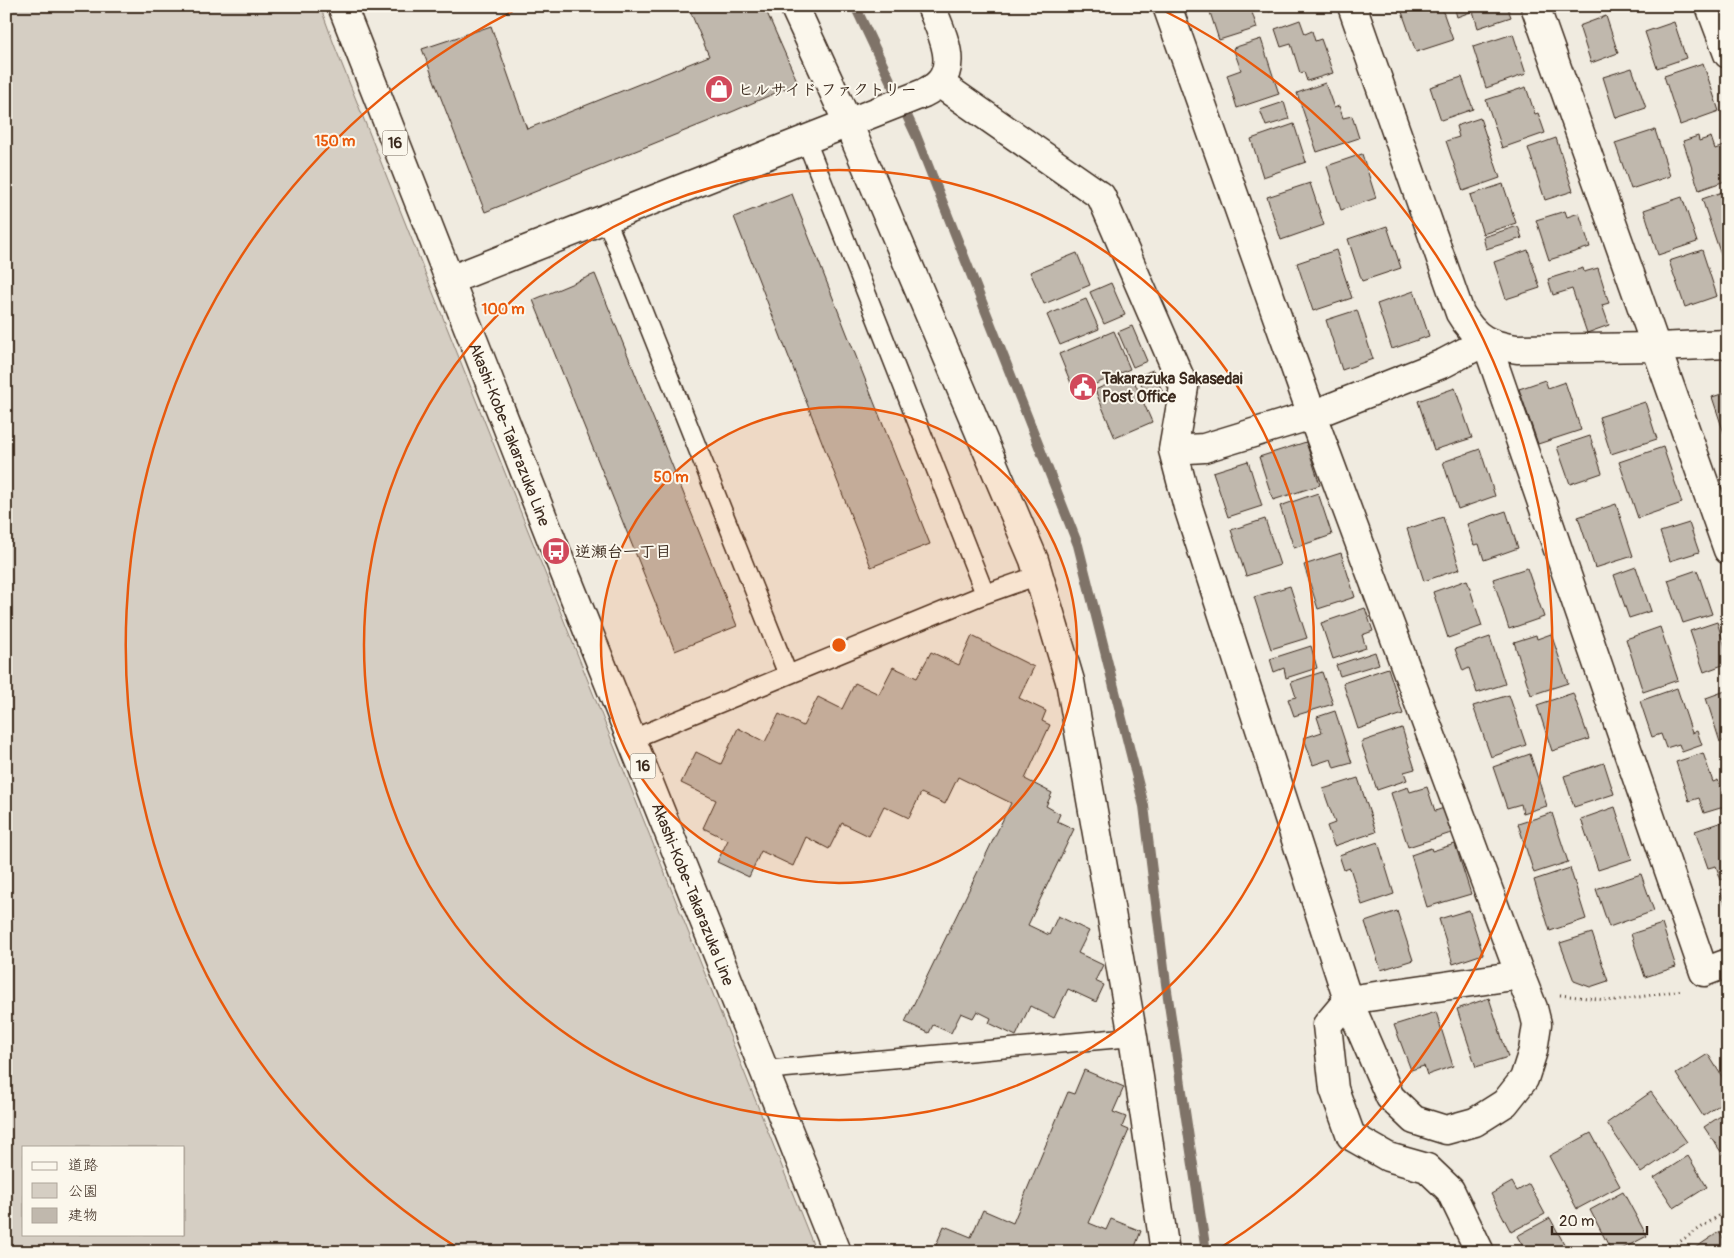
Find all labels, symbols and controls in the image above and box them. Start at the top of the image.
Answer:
shop icon: ヒルサイド ファクトリー [704,74,734,104]
place label: ヒルサイド ファクトリー [738,80,917,100]
road number: 16 [382,130,408,156]
text: 150 m [315,132,355,151]
text: 100 m [482,300,524,319]
street label: Akashi-Kobe-Takarazuka Line [464,340,554,529]
place label: Takarazuka Sakasedai Post Office [1101,369,1243,407]
public building icon: Takarazuka Sakasedai Post Office [1068,372,1098,402]
text: 50 m [654,468,688,487]
bus stop icon: 逆瀬台一丁目 [541,536,571,566]
place label: 逆瀬台一丁目 [575,542,671,562]
centre of rings [830,636,848,654]
road number: 16 [630,754,656,778]
street label: Akashi-Kobe-Takarazuka Line [647,800,738,989]
legend [22,1146,185,1236]
text: 道路 [68,1156,98,1175]
text: 公園 [68,1182,98,1201]
scale bar [1552,1203,1646,1235]
text: 建物 [68,1206,98,1225]
text: 20 m [1559,1212,1594,1231]

